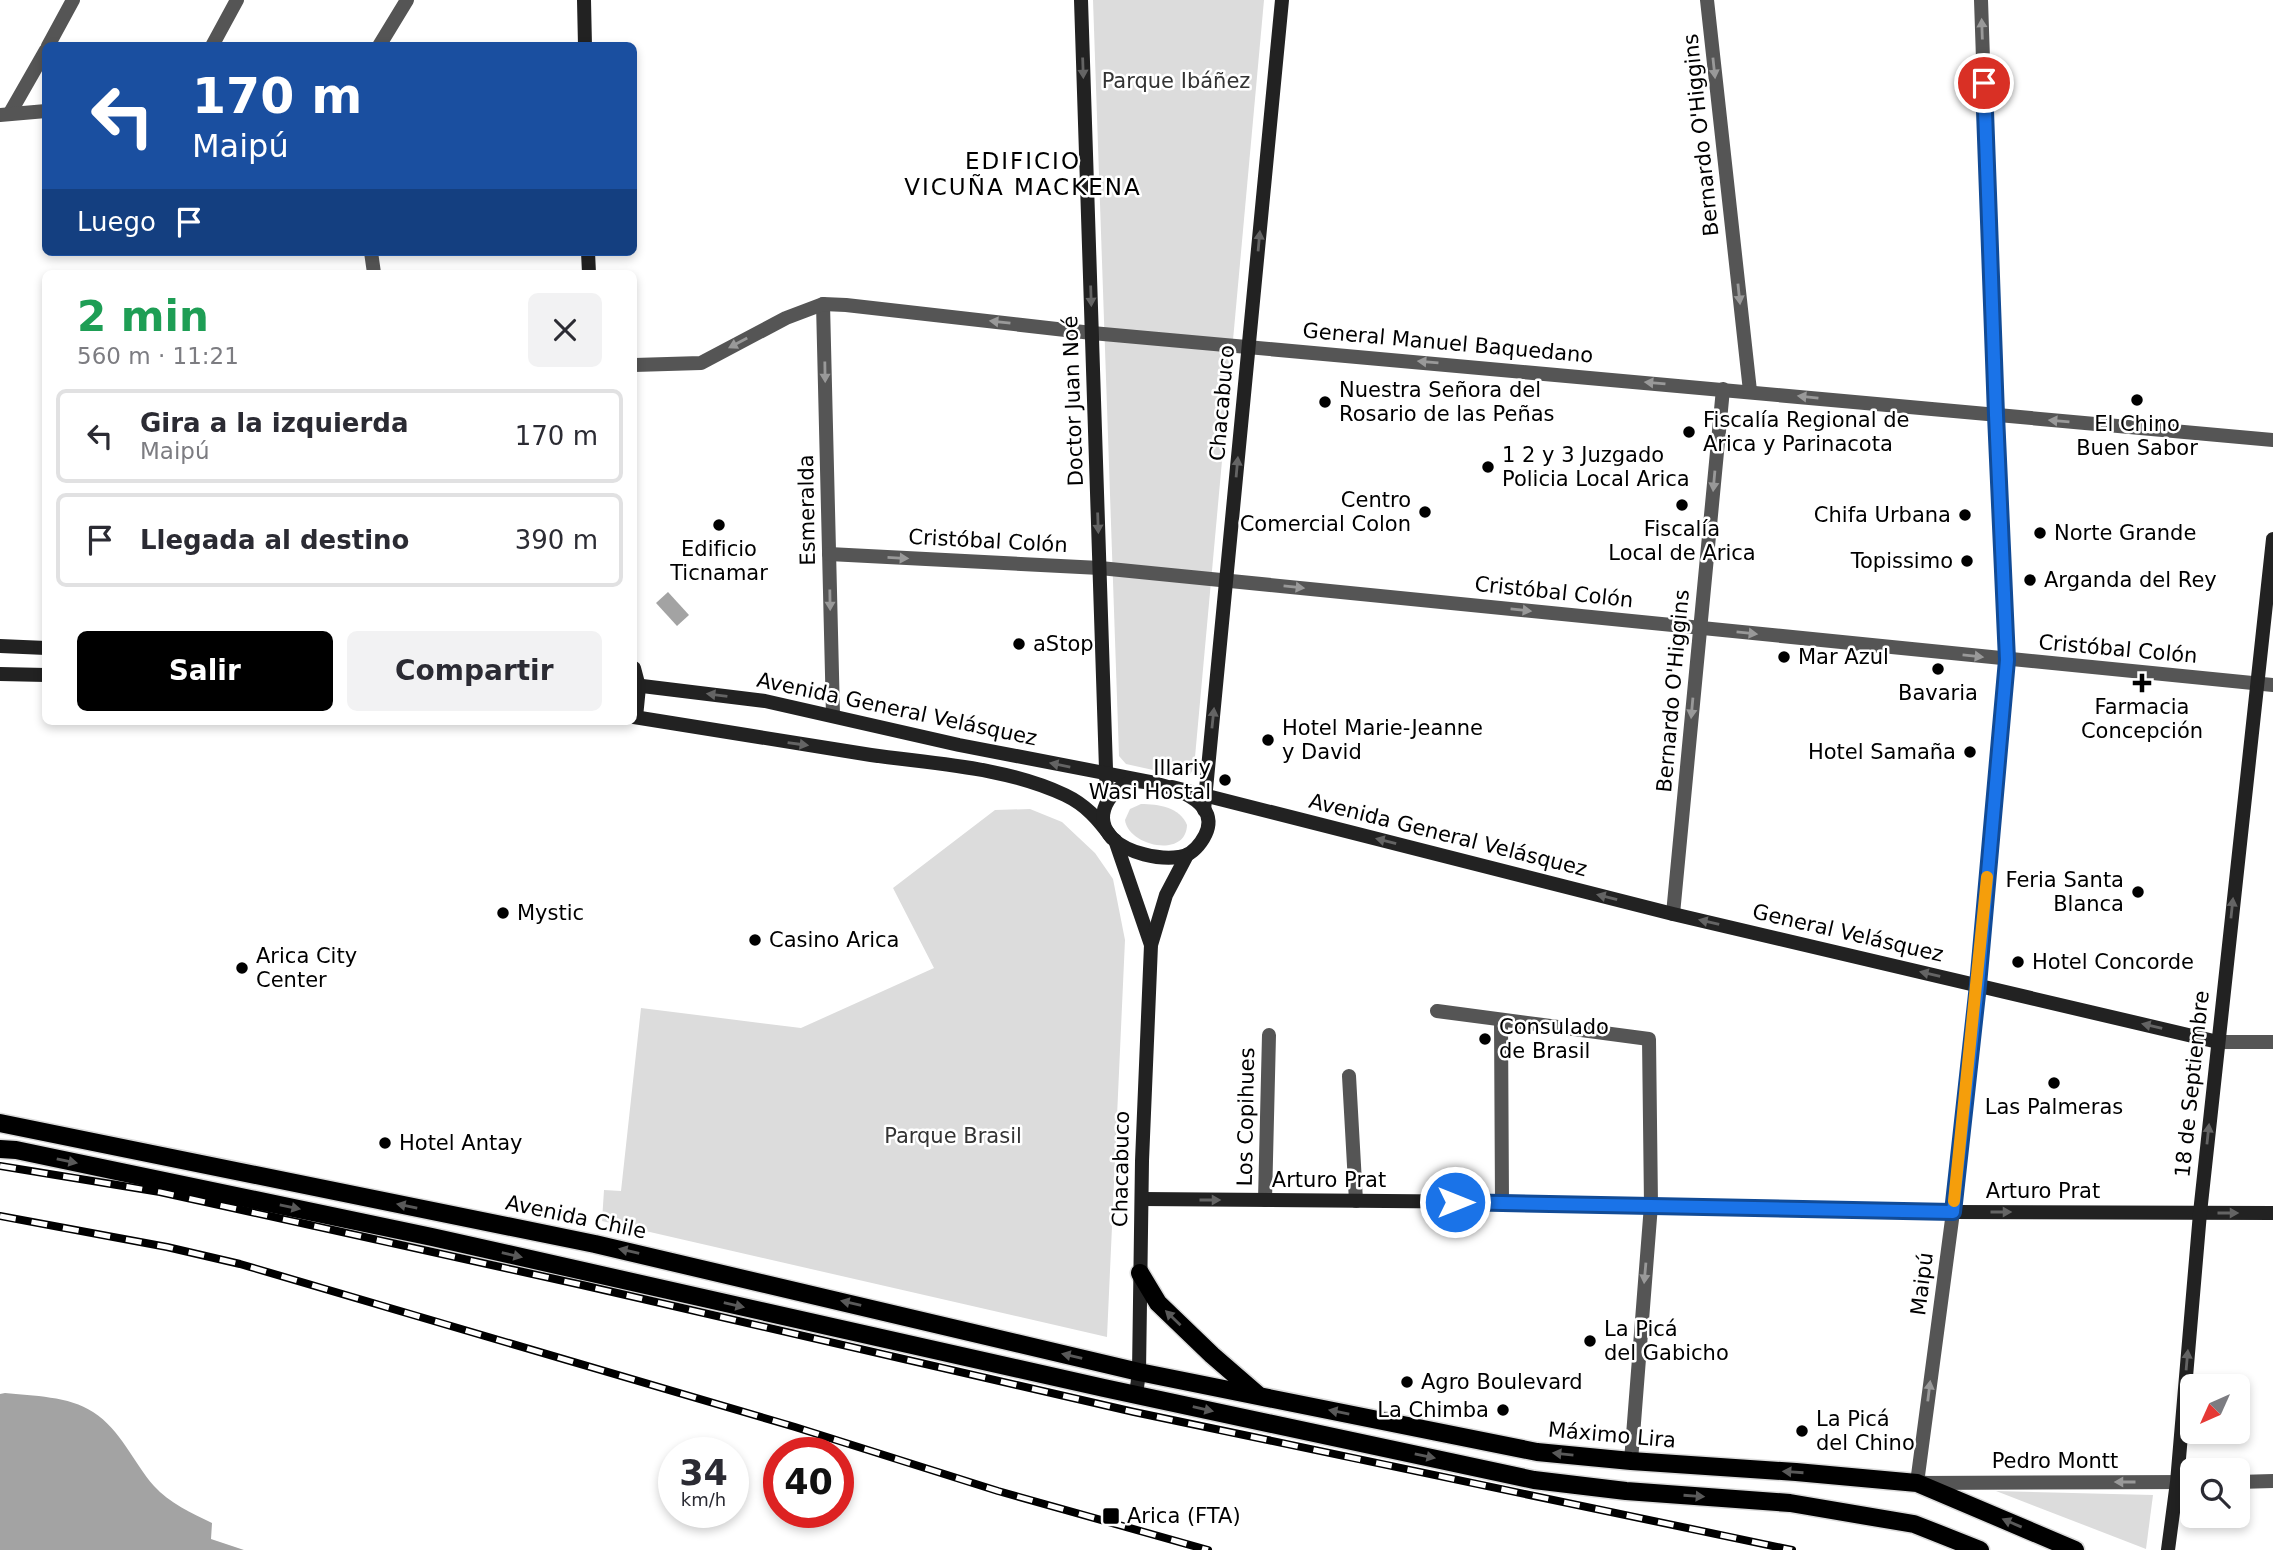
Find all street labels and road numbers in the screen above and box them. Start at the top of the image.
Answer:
street label: Bernardo O'Higgins [1678,33,1724,237]
street label: Doctor Juan Noé [1058,315,1088,487]
street label: General Manuel Baquedano [1302,318,1594,368]
street label: Chacabuco [1205,344,1239,462]
street label: Esmeralda [794,454,820,566]
street label: Cristóbal Colón [908,525,1068,557]
street label: Cristóbal Colón [1473,572,1635,612]
street label: Bernardo O'Higgins [1652,589,1694,793]
street label: Cristóbal Colón [2038,630,2198,668]
street label: Avenida General Velásquez [755,668,1039,750]
street label: Avenida General Velásquez [1306,789,1590,881]
street label: General Velásquez [1750,899,1946,967]
street label: 18 de Septiembre [2170,989,2214,1179]
street label: Los Copihues [1233,1047,1259,1187]
street label: Chacabuco [1108,1111,1134,1227]
street label: Arturo Prat [1272,1168,1386,1192]
street label: Arturo Prat [1986,1179,2100,1203]
street label: Avenida Chile [504,1190,648,1244]
street label: Maipú [1906,1251,1938,1317]
street label: Máximo Lira [1547,1417,1677,1453]
street label: Pedro Montt [1992,1449,2118,1473]

